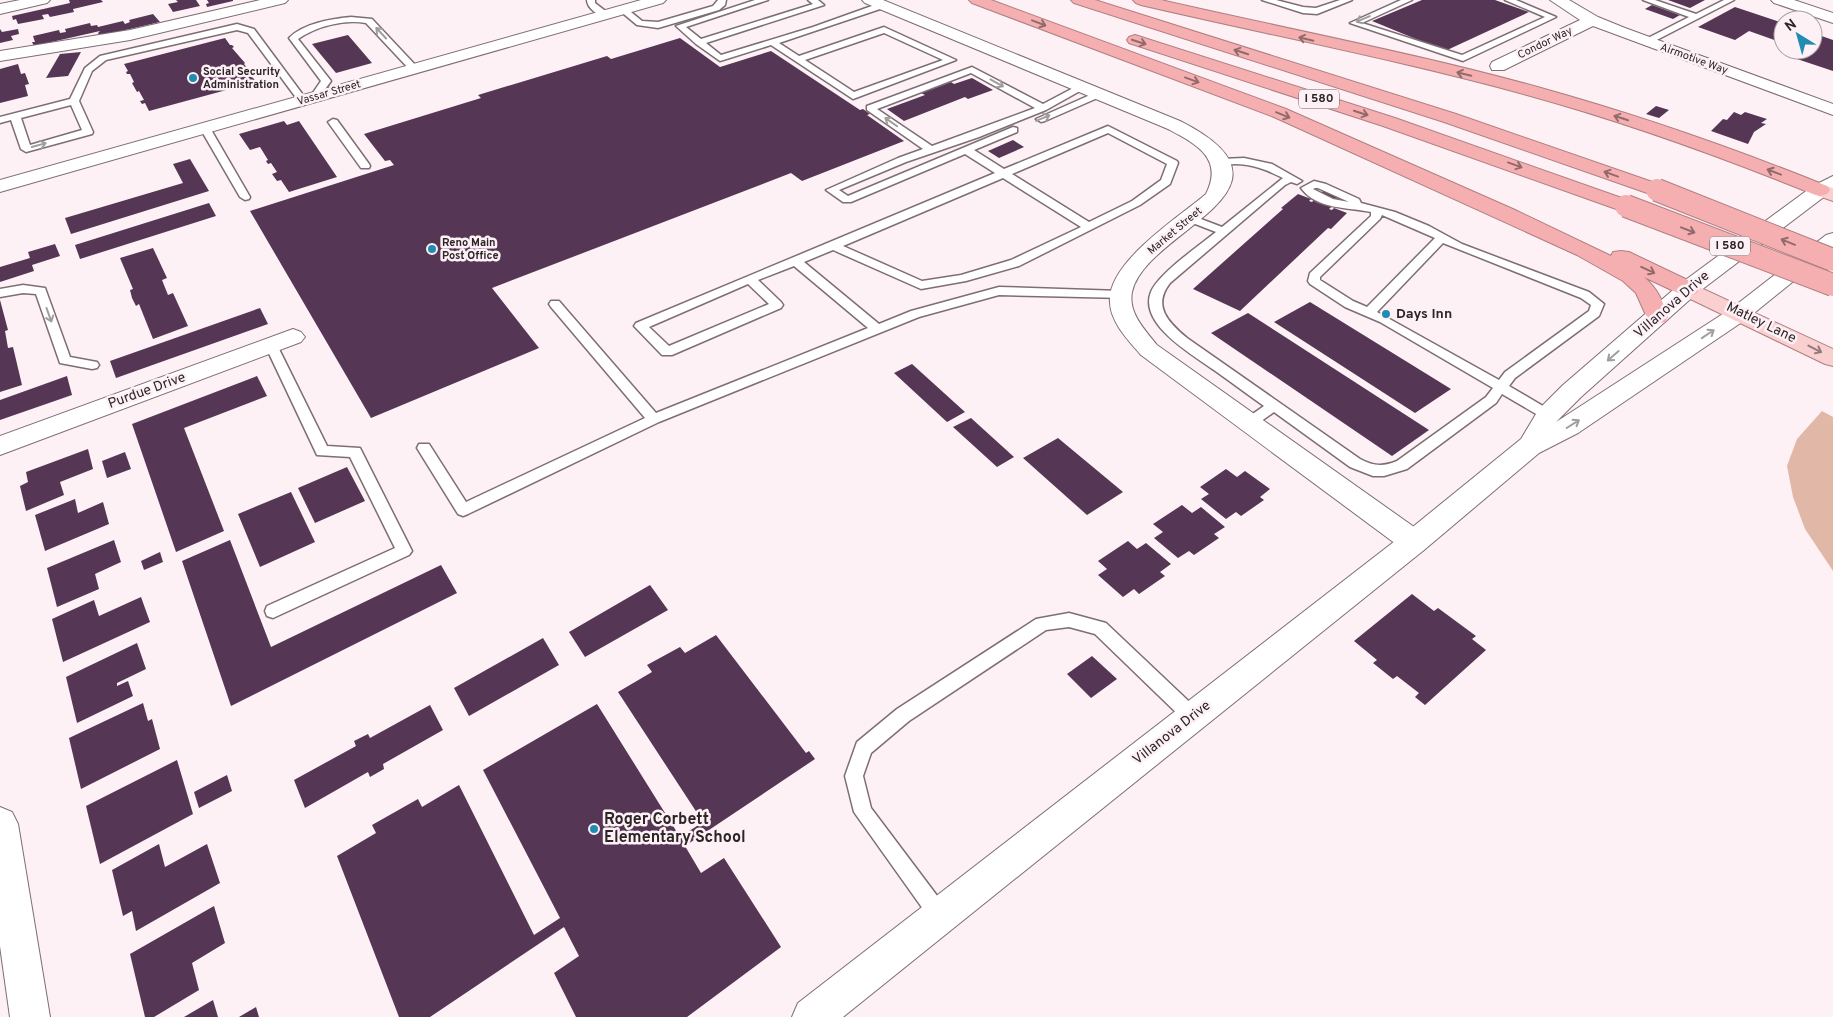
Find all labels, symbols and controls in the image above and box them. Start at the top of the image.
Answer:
north arrow [1773,10,1823,60]
one-way arrow [1356,15,1371,25]
text: N [1782,16,1800,36]
one-way arrow [1031,19,1047,28]
street label: Condor Way [1515,24,1575,62]
one-way arrow [375,27,387,40]
one-way arrow [1298,34,1314,43]
one-way arrow [1131,37,1147,47]
street label: Airmotive Way [1658,40,1730,78]
one-way arrow [1233,46,1249,56]
place label: Social Security Administration [203,65,280,92]
one-way arrow [1457,69,1473,78]
marker: Social Security Administration [187,72,199,84]
one-way arrow [1183,76,1199,85]
street label: Vassar Street [296,77,362,109]
one-way arrow [989,79,1004,88]
road number: I 580 [1299,90,1339,108]
one-way arrow [1353,108,1369,118]
one-way arrow [1275,110,1290,120]
one-way arrow [1035,112,1050,122]
one-way arrow [1613,112,1629,122]
one-way arrow [884,117,898,127]
one-way arrow [31,140,47,149]
one-way arrow [1506,161,1522,170]
one-way arrow [1767,167,1782,176]
one-way arrow [1604,168,1620,178]
street label: Market Street [1145,204,1205,258]
one-way arrow [1680,226,1695,235]
place label: Reno Main Post Office [442,236,499,263]
road number: I 580 [1710,237,1750,256]
one-way arrow [1781,237,1796,246]
marker: Reno Main Post Office [426,243,438,255]
one-way arrow [1640,265,1655,275]
street label: Villanova Drive [1631,268,1713,342]
street label: Matley Lane [1723,299,1799,347]
one-way arrow [45,306,54,322]
place label: Days Inn [1396,306,1452,323]
marker: Days Inn [1380,308,1392,320]
one-way arrow [1701,329,1715,339]
one-way arrow [1807,345,1822,354]
one-way arrow [1606,350,1619,362]
street label: Purdue Drive [106,369,188,413]
one-way arrow [1566,419,1580,429]
street label: Villanova Drive [1130,697,1214,769]
place label: Roger Corbett Elementary School [604,810,746,848]
marker: Roger Corbett Elementary School [588,823,600,835]

